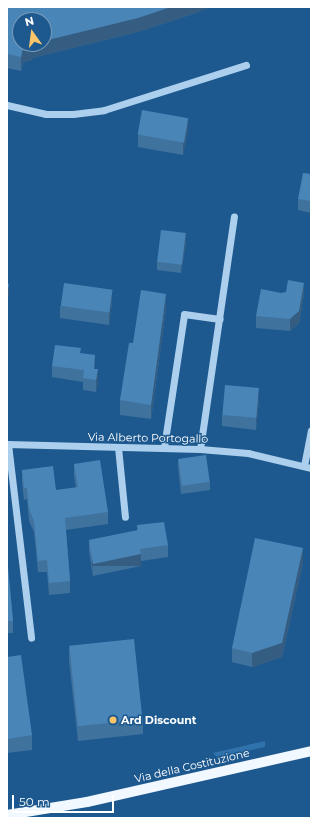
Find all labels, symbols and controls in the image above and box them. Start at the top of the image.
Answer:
north arrow [12,12,52,52]
text: N [23,13,35,29]
street label: Via Alberto Portogallo [88,430,208,446]
place label: Ard Discount [121,713,197,727]
marker: Ard Discount [108,715,118,725]
street label: Via della Costituzione [133,746,251,786]
scale bar [14,787,116,813]
text: 50 m [19,794,50,809]

